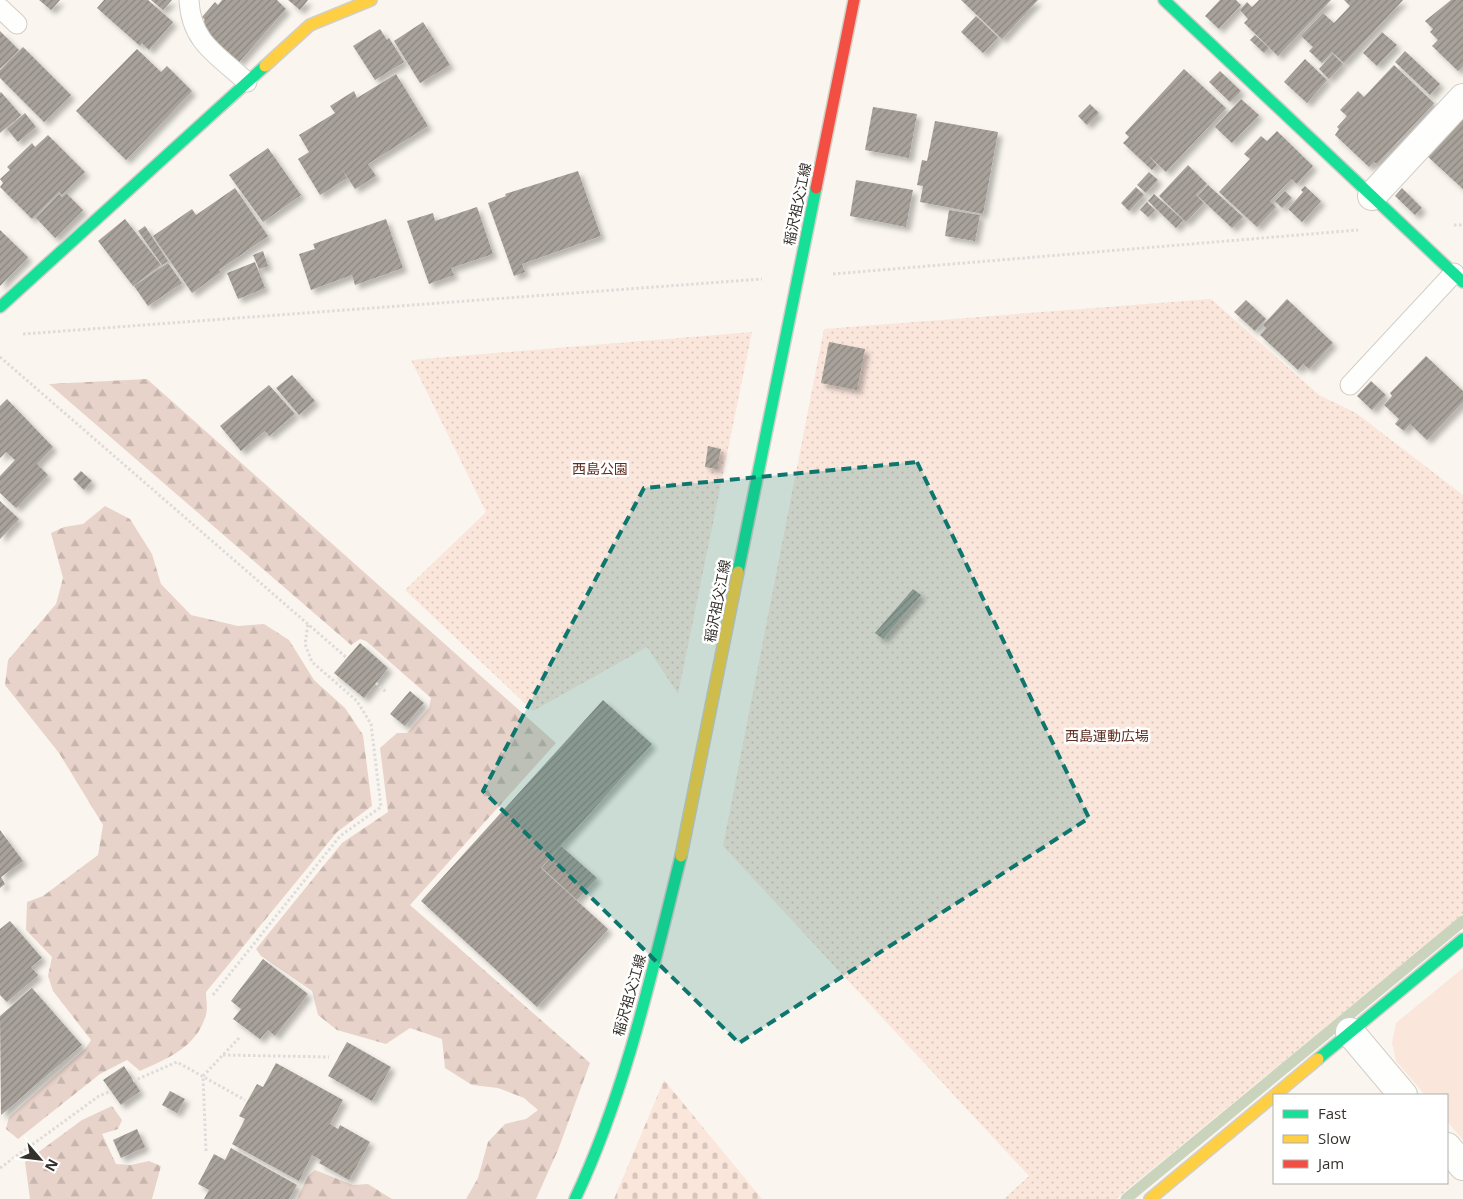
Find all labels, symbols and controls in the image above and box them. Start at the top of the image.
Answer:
street label: 稲沢祖父江線 [779,161,815,247]
park label: 西島公園 [572,459,628,478]
street label: 稲沢祖父江線 [700,558,734,644]
park label: 西島運動広場 [1065,726,1149,745]
street label: 稲沢祖父江線 [608,952,650,1038]
legend [1273,1094,1448,1184]
text: Fast [1318,1103,1347,1123]
text: Slow [1318,1128,1351,1148]
north arrow [15,1134,65,1184]
text: Jam [1316,1153,1344,1173]
text: N [41,1156,63,1175]

